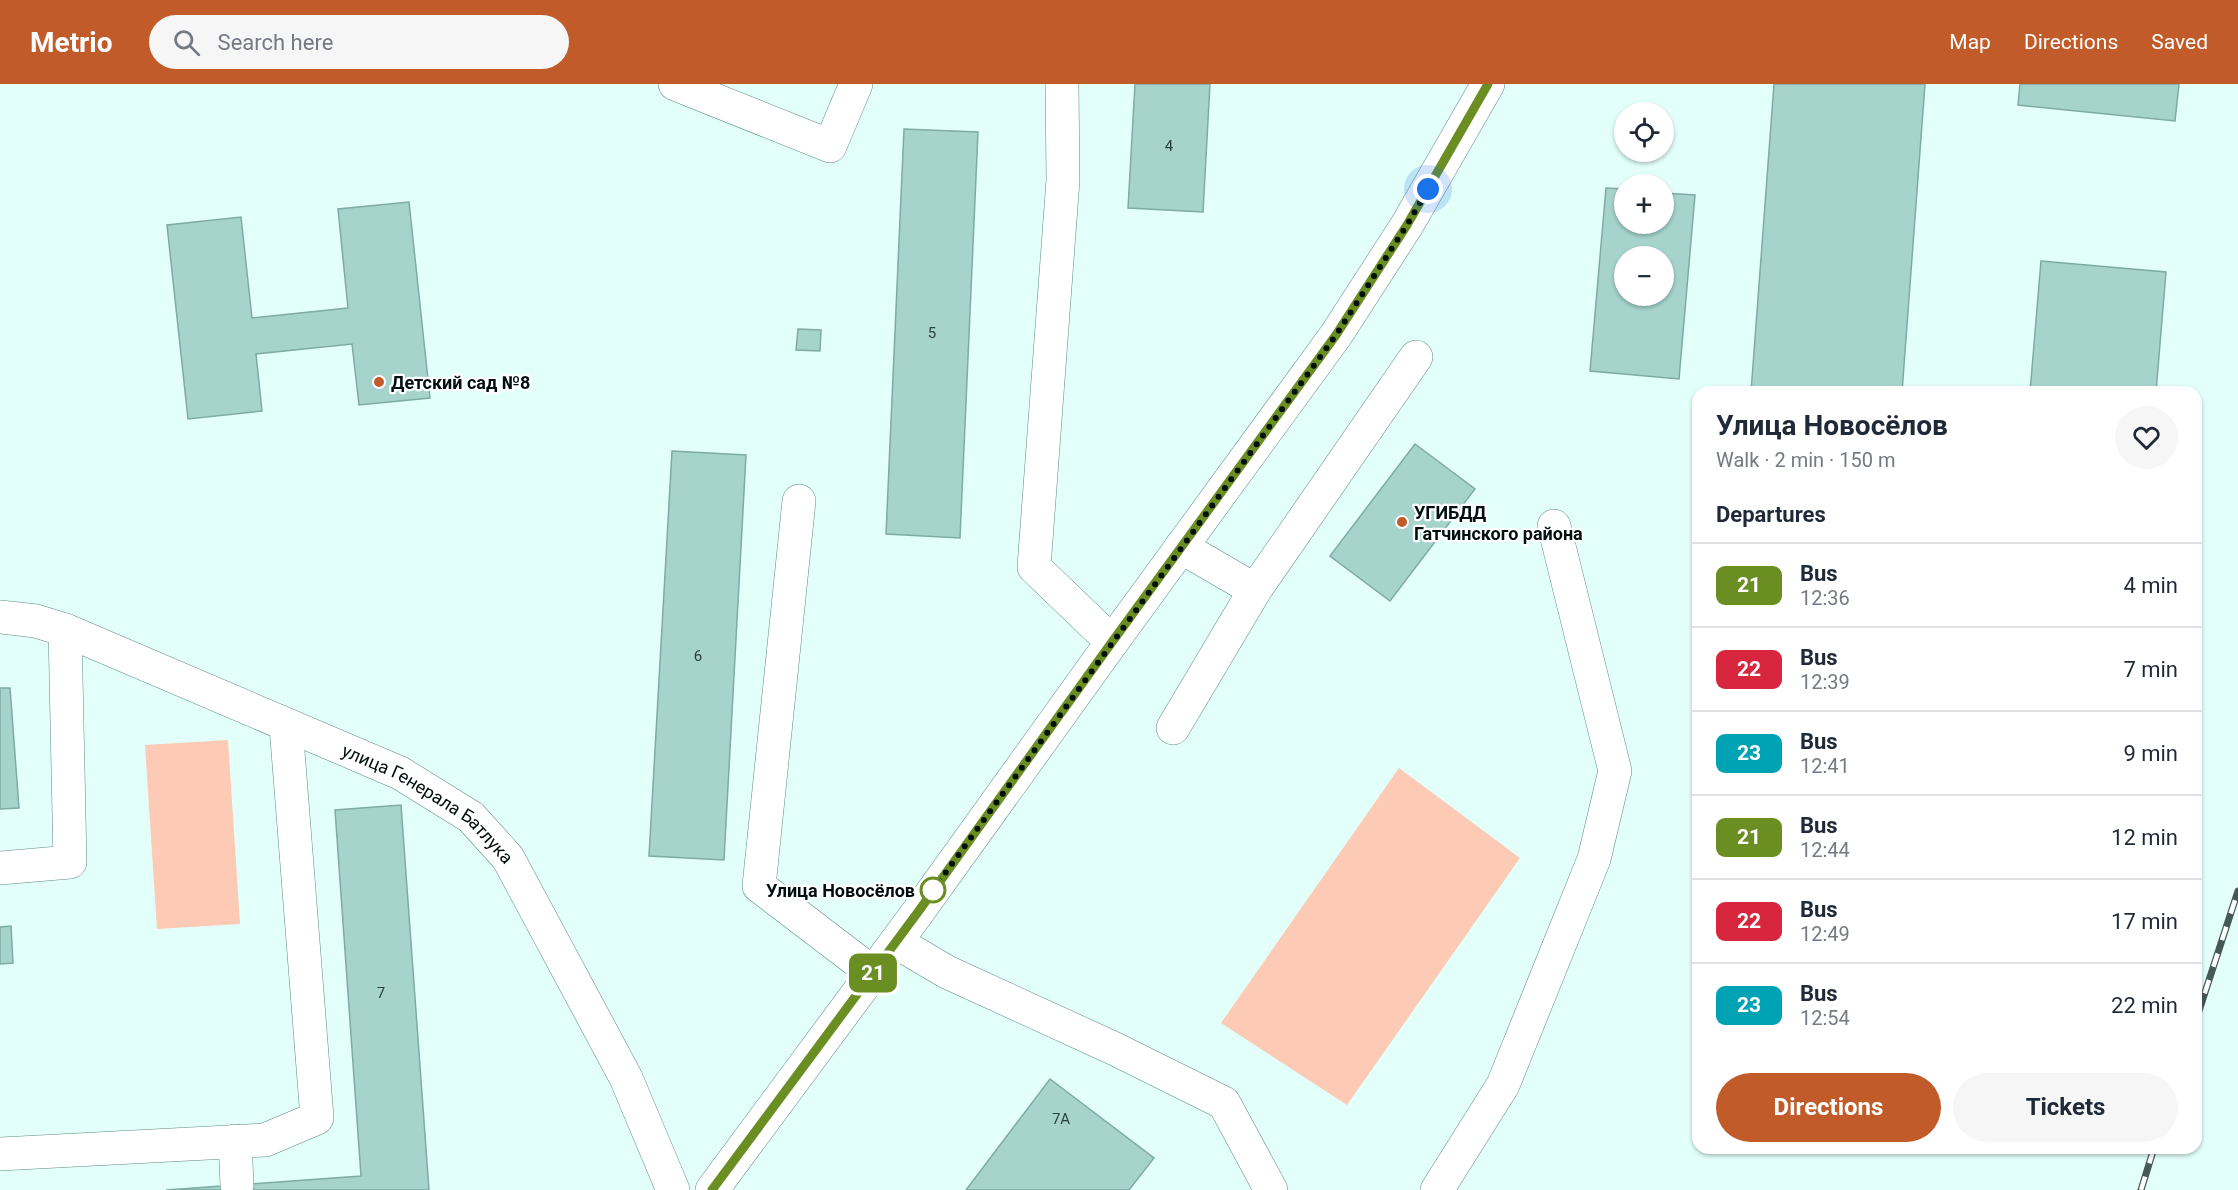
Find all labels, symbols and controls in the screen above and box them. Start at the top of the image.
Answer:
search box [149,15,569,69]
text: Metrio [30,26,113,59]
icon: search [170,26,203,59]
text: Search here [218,30,333,55]
text: Map [1949,30,1991,54]
text: Directions [2024,30,2118,54]
text: Saved [2151,30,2208,54]
map controls [1614,102,1674,306]
button: locate [1614,102,1674,162]
house number: 4 [1165,137,1174,155]
your location [1413,174,1443,204]
button: + [1614,174,1674,234]
button: − [1614,246,1674,306]
house number: 5 [928,324,936,342]
place label: Детский сад №8 [391,372,530,393]
marker: Детский сад №8 [372,375,386,389]
button: heart [2115,406,2178,469]
text: Улица Новосёлов [1716,409,1948,442]
text: Walk · 2 min · 150 m [1716,448,1895,472]
place label: УГИБДД Гатчинского района [1414,502,1583,544]
text: Departures [1716,502,1826,527]
marker: УГИБДД Гатчинского района [1395,515,1409,529]
text: Bus [1800,561,1838,586]
text: 21 [1737,573,1761,597]
text: 4 min [2123,573,2178,598]
text: 12:36 [1800,586,1850,610]
text: Bus [1800,645,1838,670]
house number: 6 [694,647,702,665]
text: 22 [1737,657,1761,681]
text: 7 min [2123,657,2178,682]
text: 12:39 [1800,670,1850,694]
text: Bus [1800,729,1838,754]
street label: улица Генерала Батлука [339,739,518,867]
text: 23 [1737,741,1761,765]
text: 9 min [2123,741,2178,766]
text: 12:41 [1800,754,1850,778]
text: Bus [1800,813,1838,838]
text: 21 [1737,825,1761,849]
text: 12 min [2111,825,2178,850]
text: 12:44 [1800,838,1850,862]
marker: Улица Новосёлов [920,877,946,903]
place label: Улица Новосёлов [766,880,915,901]
text: Bus [1800,897,1838,922]
text: 22 [1737,909,1761,933]
text: 17 min [2111,909,2178,934]
text: 12:49 [1800,922,1850,946]
line badge: 21 [846,954,900,992]
text: 21 [861,961,885,985]
text: Bus [1800,981,1838,1006]
house number: 7 [377,984,385,1002]
text: 23 [1737,993,1761,1017]
text: 22 min [2111,993,2178,1018]
text: 12:54 [1800,1006,1850,1030]
button: Directions [1716,1073,1941,1142]
button: Tickets [1953,1073,2178,1142]
house number: 7А [1052,1110,1070,1128]

